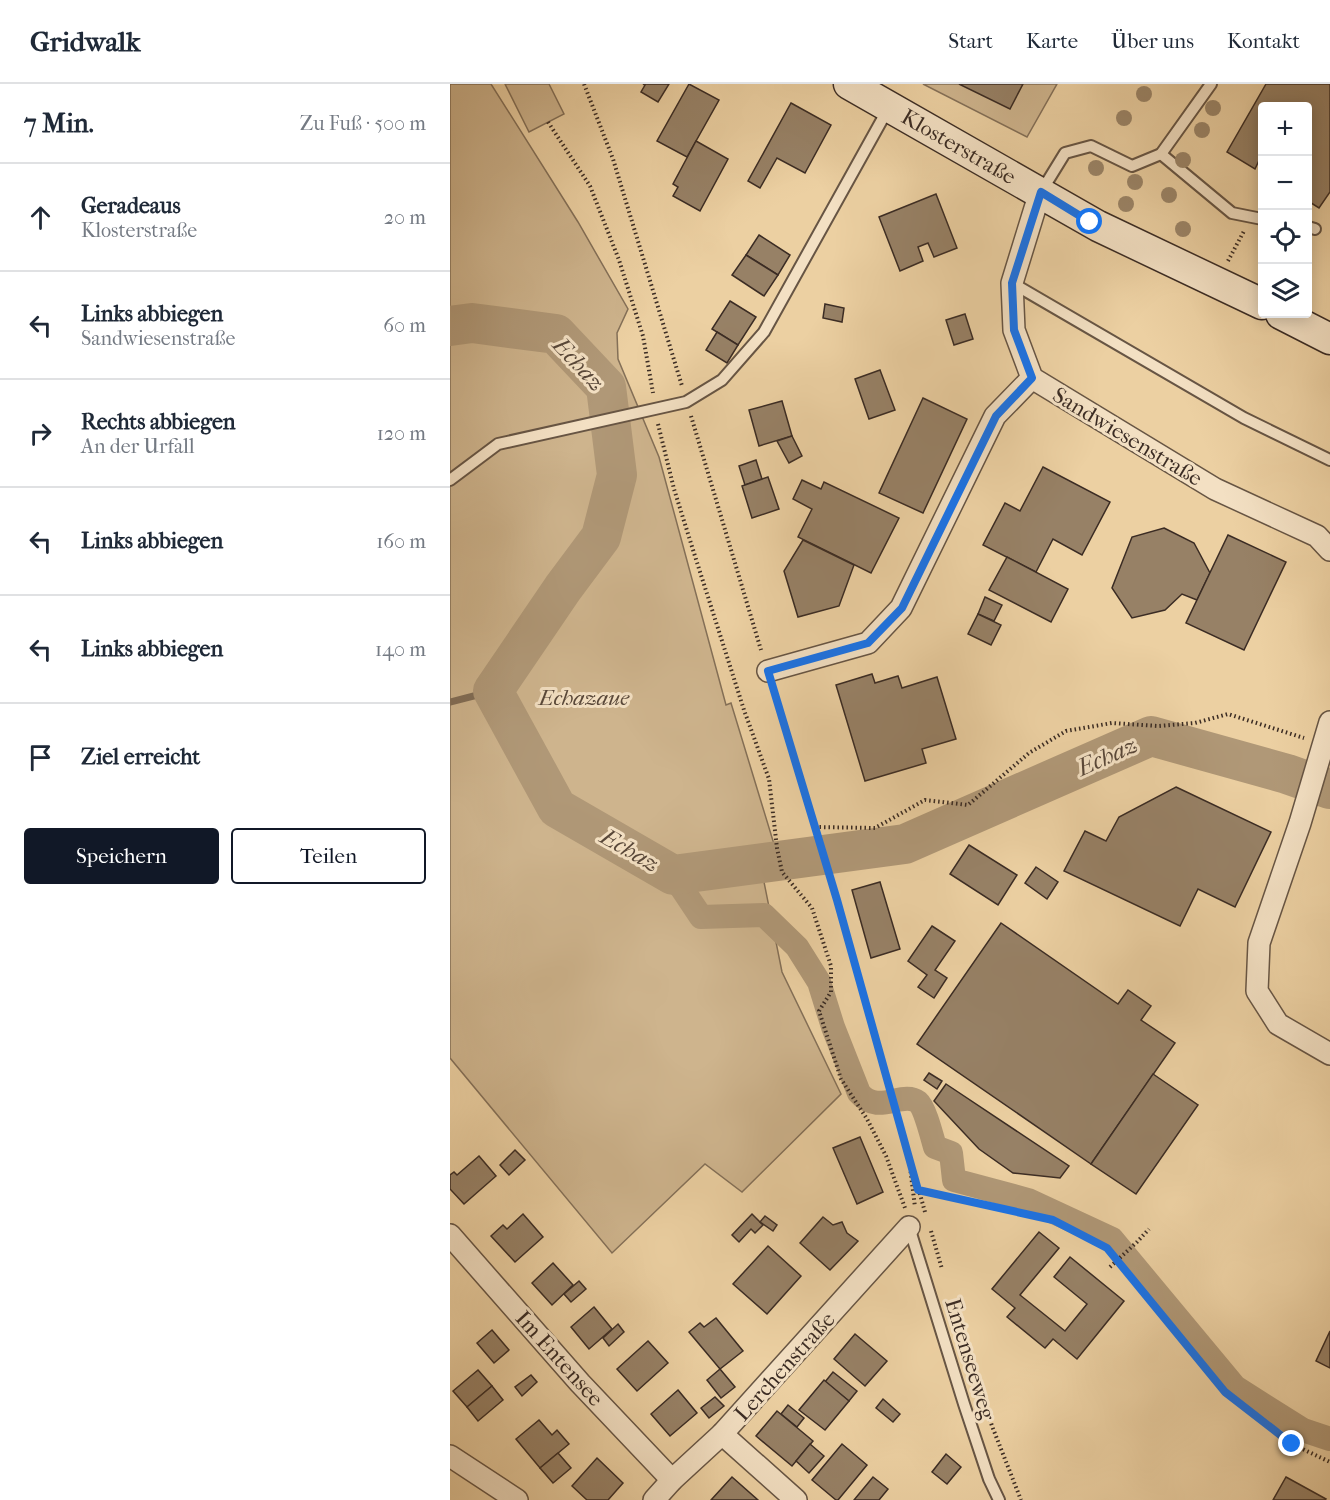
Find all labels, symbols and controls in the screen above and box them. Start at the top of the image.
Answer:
text: Gridwalk [30,25,141,58]
text: Start [948,29,993,53]
text: Karte [1026,29,1078,53]
text: Über uns [1111,29,1194,53]
text: Kontakt [1227,29,1300,53]
map controls [1258,102,1312,318]
button: + [1258,102,1312,156]
street label: Klosterstraße [897,104,1020,190]
text: 7 Min. [24,108,94,139]
text: Zu Fuß · 500 m [300,112,426,135]
button: − [1258,156,1312,210]
text: Geradeaus [81,193,181,219]
icon: ahead [24,201,57,234]
text: 20 m [384,206,426,229]
route start [1076,208,1102,234]
button: locate [1258,210,1312,264]
text: Klosterstraße [81,219,197,242]
button: layers [1258,264,1312,318]
text: Links abbiegen [81,301,223,327]
icon: left [24,309,57,342]
text: 60 m [383,314,426,337]
text: Sandwiesenstraße [81,327,235,350]
water label: Echaz [546,330,611,397]
street label: Sandwiesenstraße [1048,382,1207,492]
text: Rechts abbiegen [81,409,236,435]
icon: right [24,417,57,450]
text: 120 m [377,422,426,445]
text: An der Urfall [81,435,194,458]
icon: left [24,525,57,558]
text: Links abbiegen [81,528,223,554]
text: 160 m [376,530,426,553]
icon: left [24,633,57,666]
text: Links abbiegen [81,636,223,662]
text: 140 m [375,638,426,661]
park label: Echazaue [537,685,630,711]
water label: Echaz [1071,730,1142,782]
icon: arrive [24,741,57,774]
text: Ziel erreicht [81,744,200,770]
water label: Echaz [594,821,664,878]
button: Speichern [24,828,219,884]
button: Teilen [231,828,426,884]
street label: Entenseeweg [939,1295,1001,1423]
street label: Im Entensee [510,1306,609,1412]
street label: Lerchenstraße [729,1307,840,1426]
route end [1278,1430,1304,1456]

